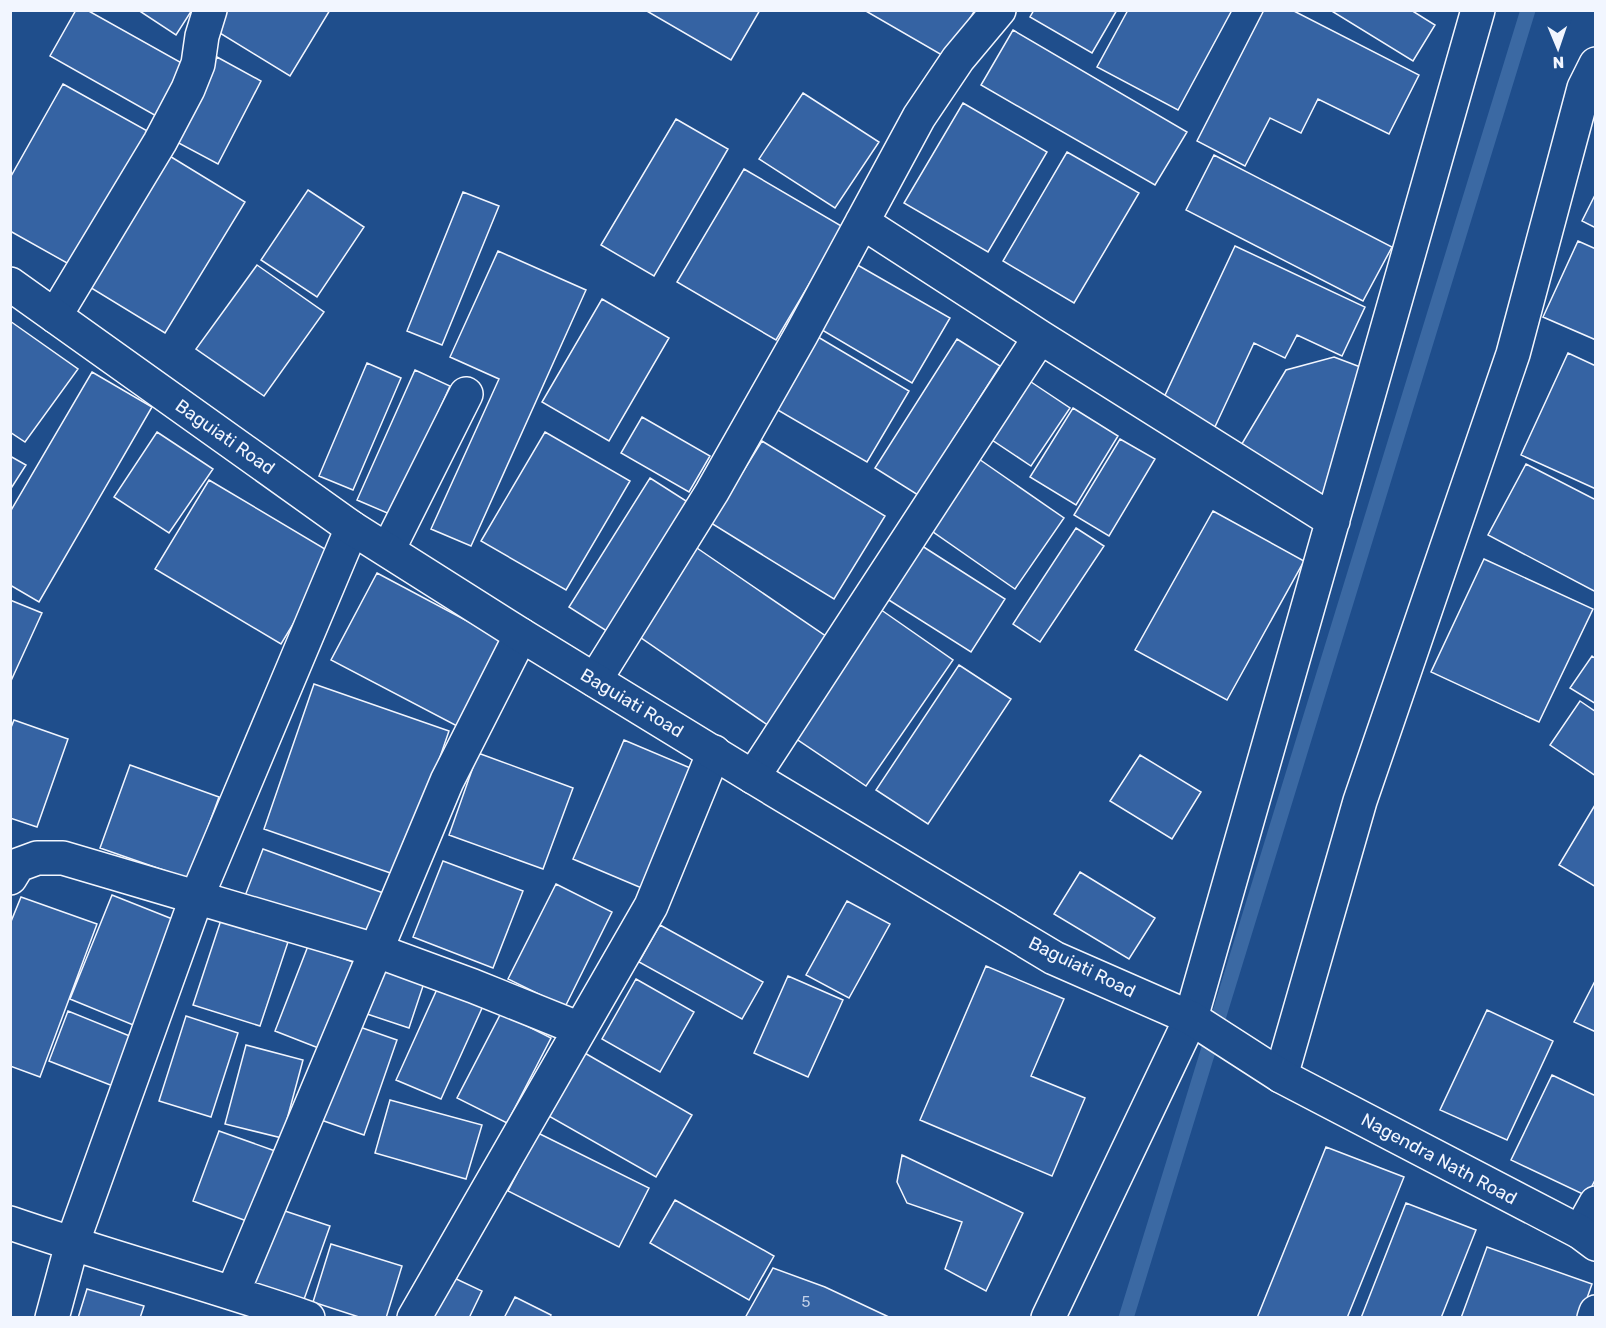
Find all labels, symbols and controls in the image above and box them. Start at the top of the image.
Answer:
north arrow [1528,18,1588,78]
text: N [1552,53,1565,72]
street label: Baguiati Road [171,395,279,479]
street label: Baguiati Road [577,664,687,742]
street label: Baguiati Road [1025,932,1139,1002]
street label: Nagendra Nath Road [1357,1109,1521,1209]
house number: 5 [802,1293,811,1311]

